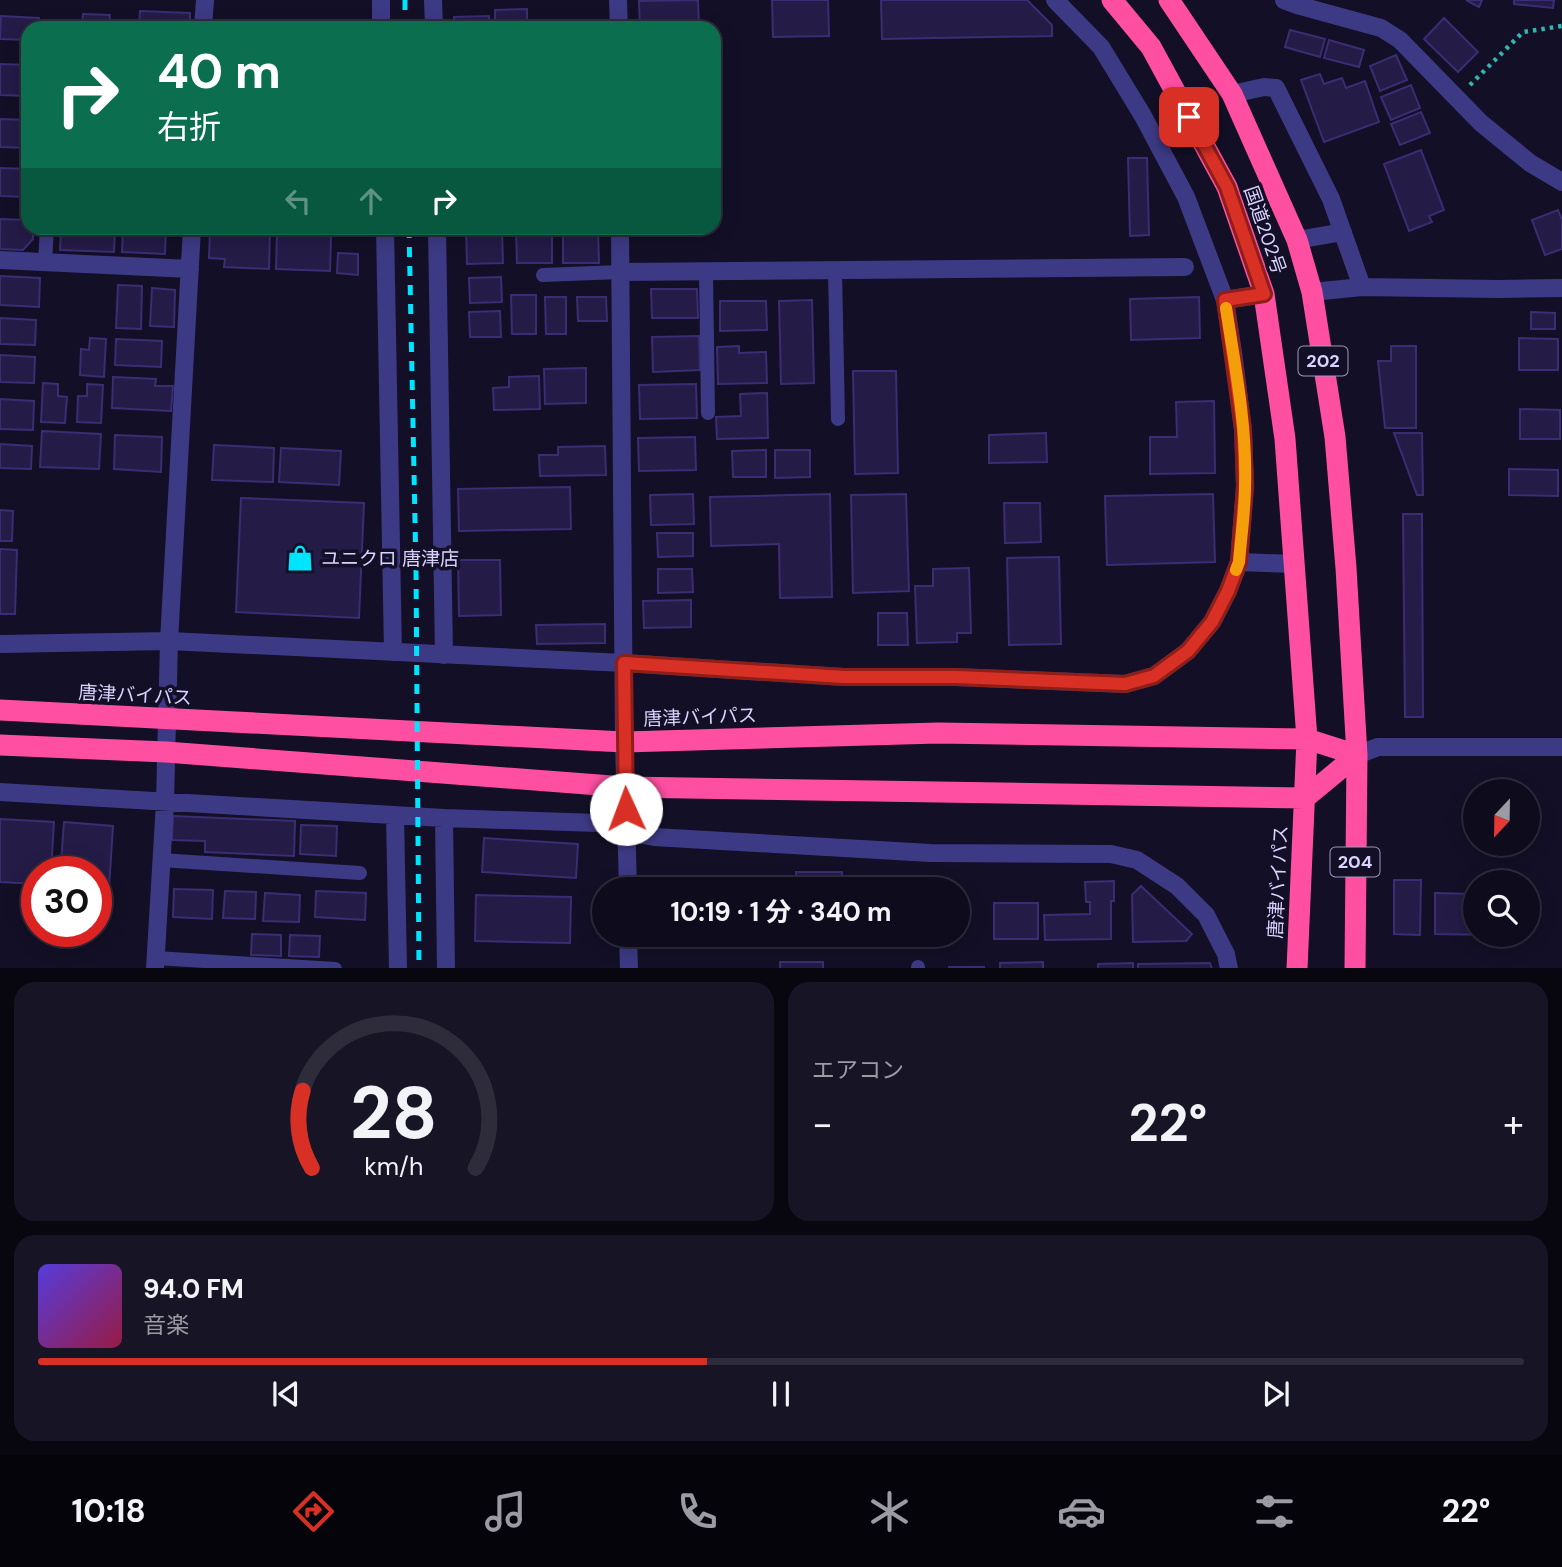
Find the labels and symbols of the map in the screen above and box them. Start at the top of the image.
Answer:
pin [1159,87,1219,147]
street label: 国道202号 [1238,183,1292,277]
road number: 202 [1298,346,1348,376]
shop icon: ユニクロ 唐津店 [285,543,315,573]
place label: ユニクロ 唐津店 [321,546,459,571]
street label: 唐津バイパス [78,680,192,710]
street label: 唐津バイパス [643,703,757,731]
position arrow [589,772,663,846]
north arrow [1463,779,1540,856]
street label: 唐津バイパス [1263,825,1293,939]
road number: 204 [1330,848,1380,876]
speed limit sign: 30 [21,856,112,947]

